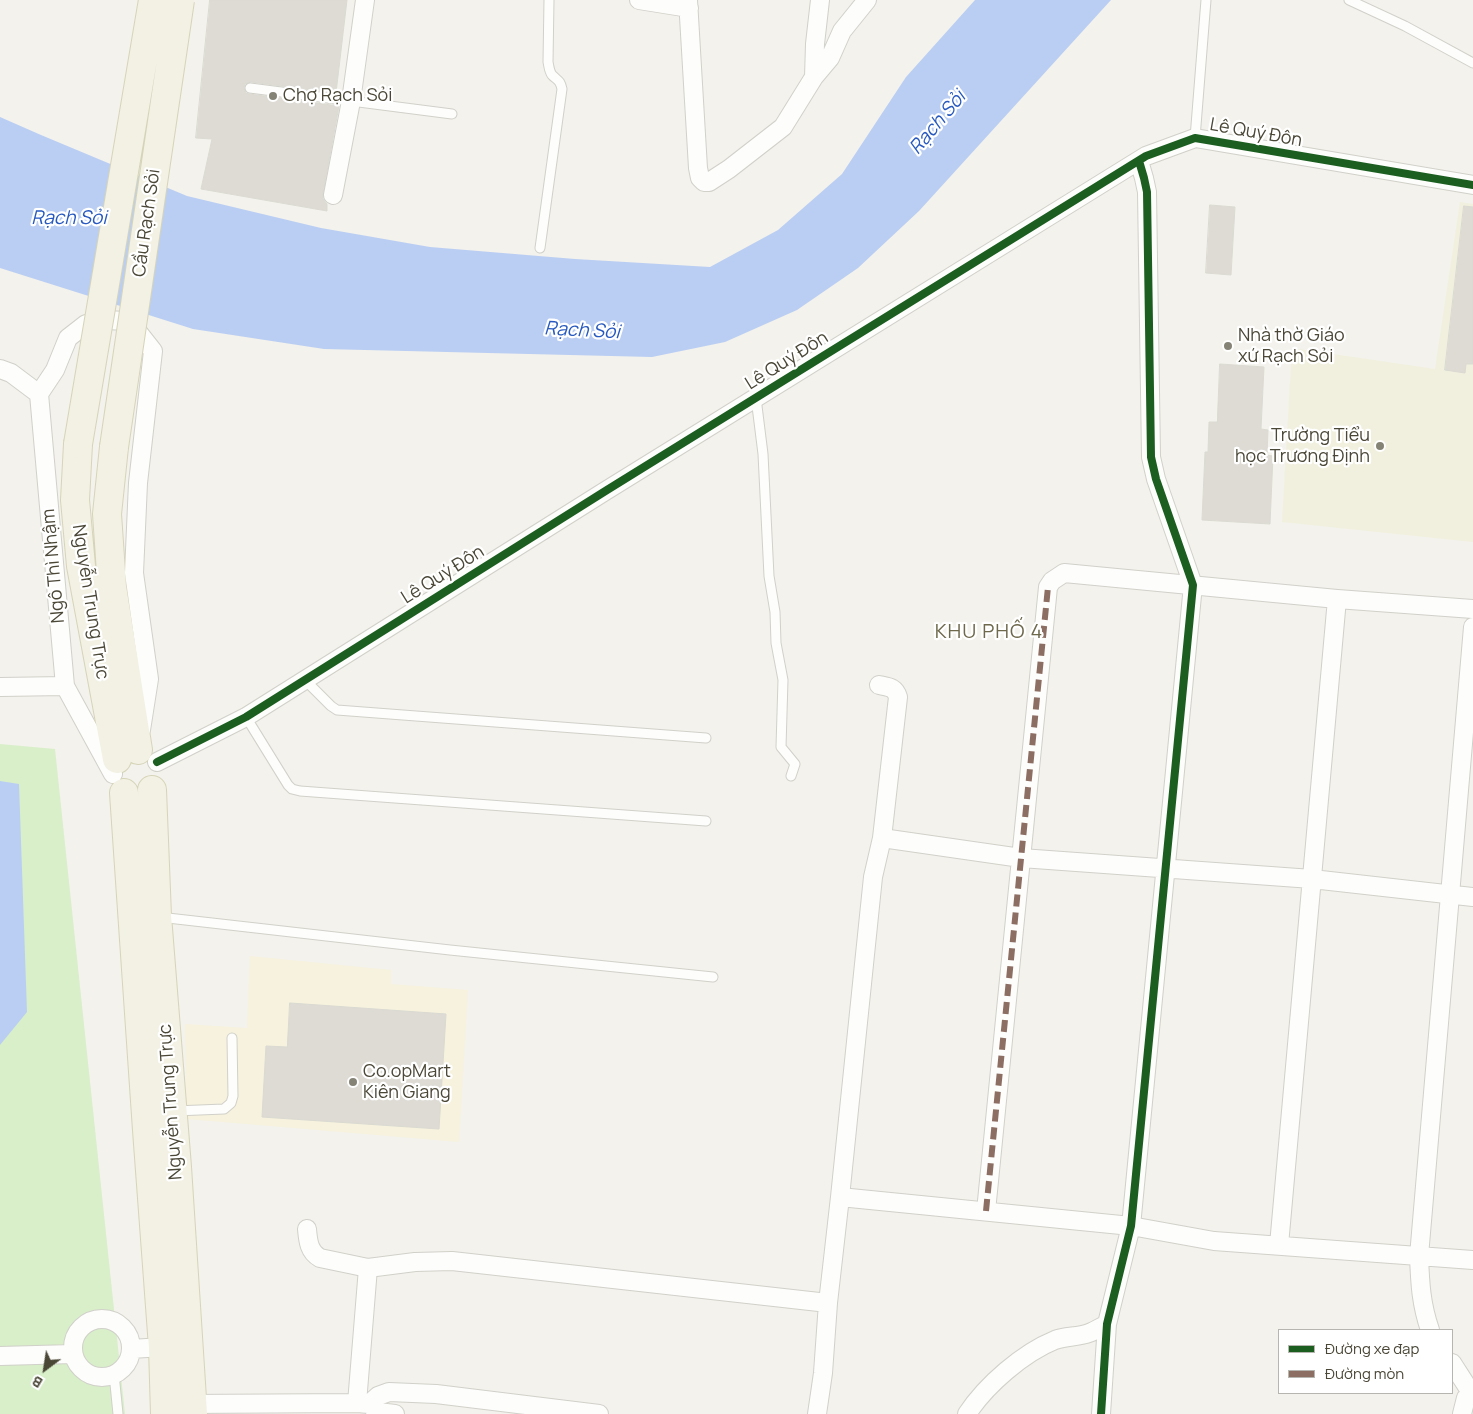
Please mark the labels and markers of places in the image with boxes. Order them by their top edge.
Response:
place label: Chợ Rạch Sỏi [283,85,392,107]
marker: Chợ Rạch Sỏi [267,90,279,102]
place label: Nhà thờ Giáo xứ Rạch Sỏi [1238,325,1345,368]
marker: Nhà thờ Giáo xứ Rạch Sỏi [1222,340,1234,352]
place label: Trường Tiểu học Trương Định [1235,425,1370,468]
marker: Trường Tiểu học Trương Định [1374,440,1386,452]
place label: Co.opMart Kiên Giang [363,1061,451,1104]
marker: Co.opMart Kiên Giang [347,1076,359,1088]

